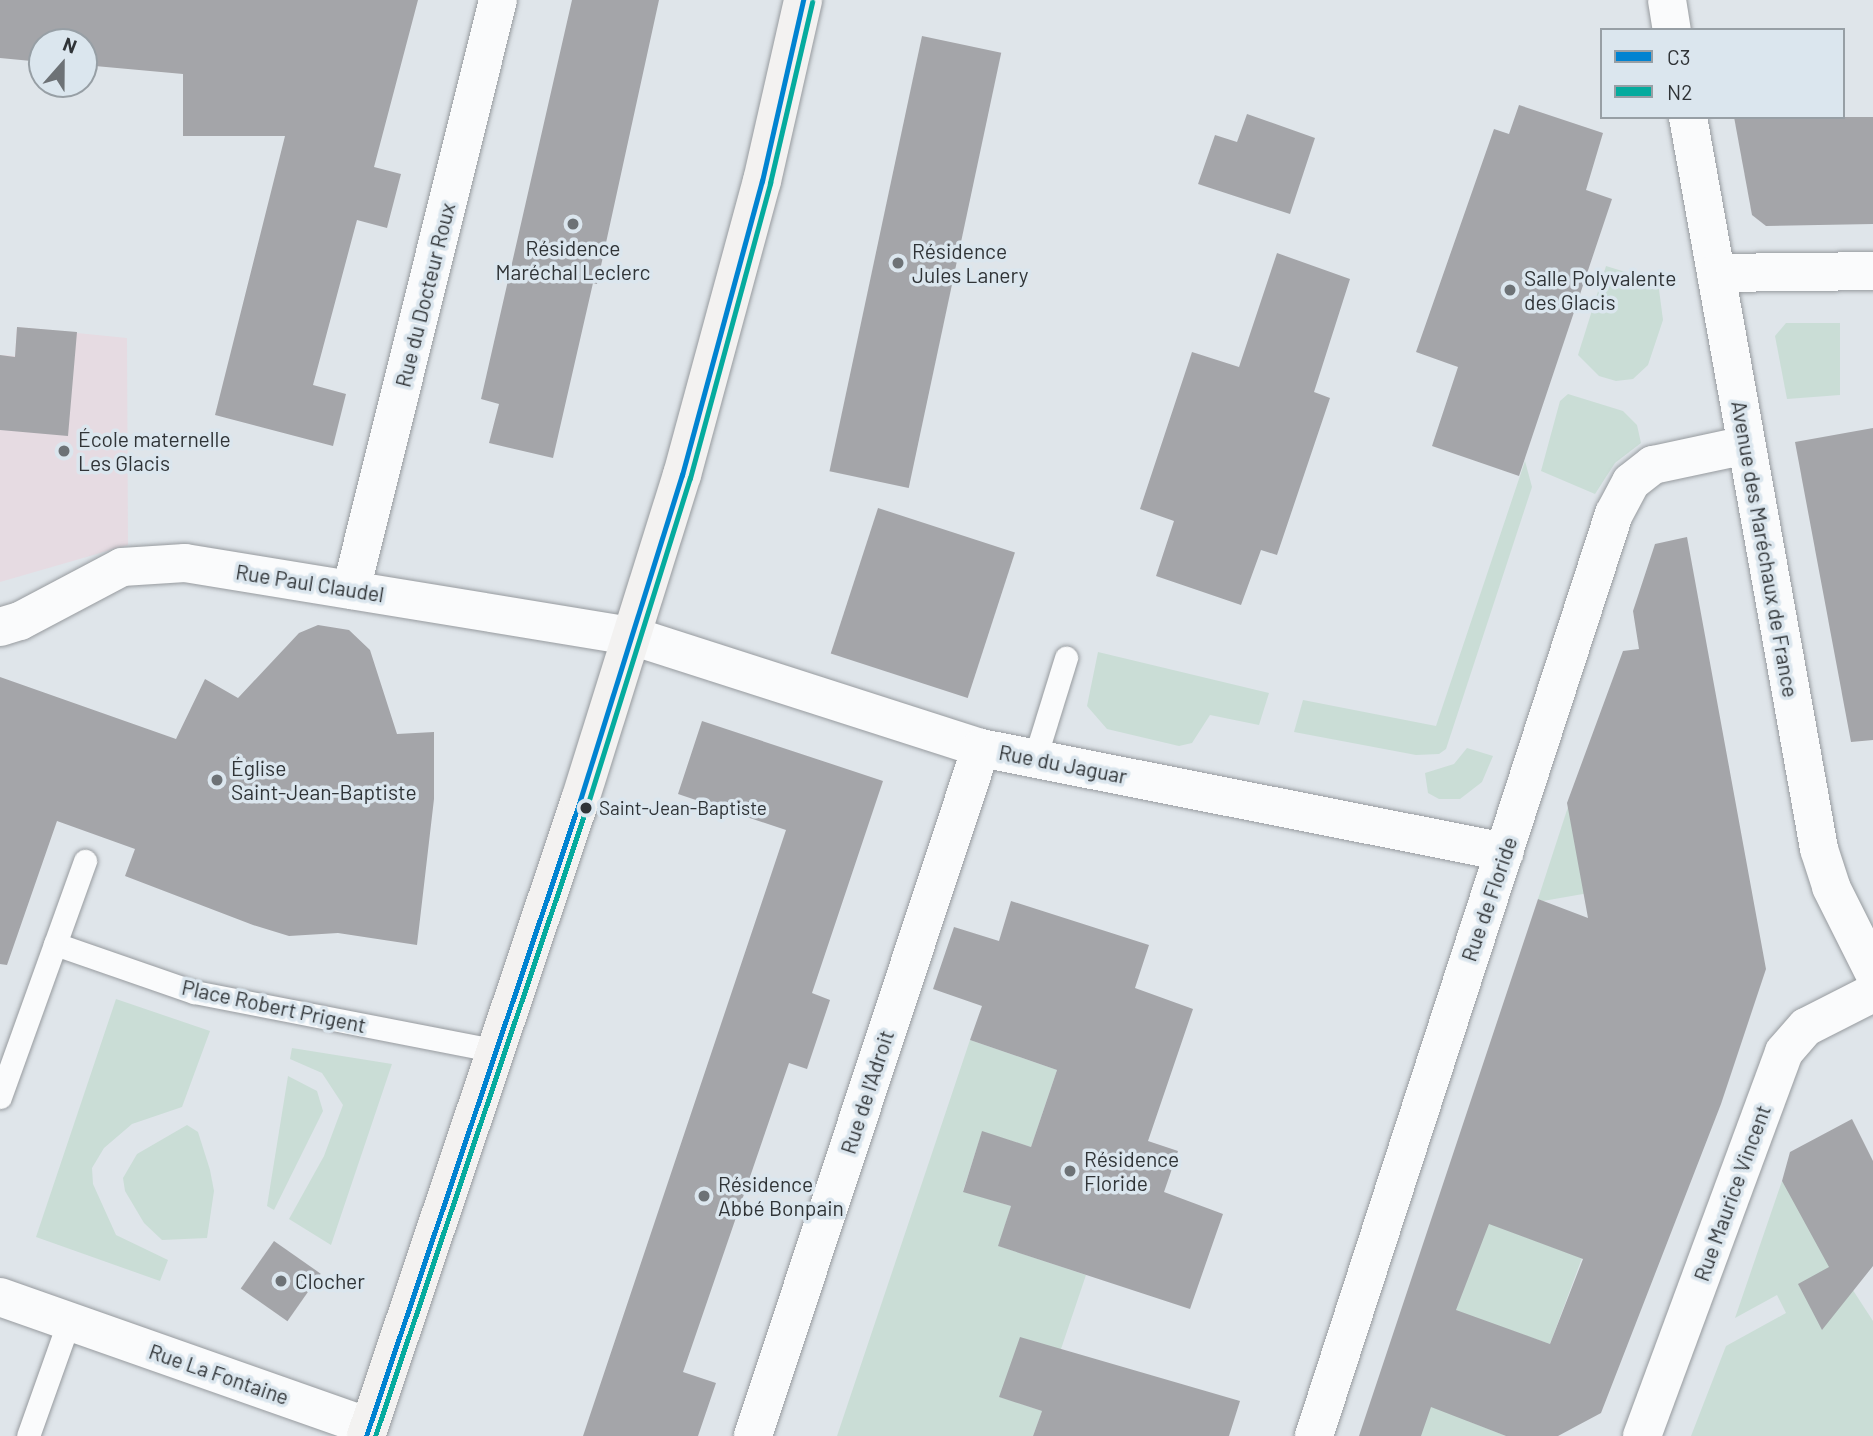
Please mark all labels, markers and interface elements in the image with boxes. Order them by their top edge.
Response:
north arrow [28,28,98,98]
legend [1600,28,1845,119]
text: N [60,32,80,58]
text: C3 [1667,44,1691,69]
text: N2 [1667,79,1692,104]
street label: Rue du Docteur Roux [390,200,460,390]
marker: Résidence Maréchal Leclerc [565,216,581,232]
place label: Résidence Maréchal Leclerc [495,235,651,285]
place label: Résidence Jules Lanery [912,238,1028,288]
marker: Résidence Jules Lanery [890,255,906,271]
place label: Salle Polyvalente des Glacis [1524,265,1676,315]
marker: Salle Polyvalente des Glacis [1502,282,1518,298]
street label: Avenue des Maréchaux de France [1726,399,1804,699]
place label: École maternelle Les Glacis [78,426,231,476]
marker: École maternelle Les Glacis [56,443,72,459]
street label: Rue Paul Claudel [234,559,386,607]
street label: Rue du Jaguar [997,739,1129,789]
place label: Église Saint-Jean-Baptiste [231,755,417,805]
marker: Église Saint-Jean-Baptiste [209,772,225,788]
place label: Saint-Jean-Baptiste [599,797,767,819]
marker: Saint-Jean-Baptiste [579,801,593,815]
street label: Rue de Floride [1456,833,1522,965]
street label: Place Robert Prigent [180,974,368,1038]
street label: Rue de l'Adroit [835,1027,899,1157]
street label: Rue Maurice Vincent [1688,1101,1776,1285]
place label: Résidence Floride [1084,1146,1179,1196]
marker: Résidence Floride [1062,1163,1078,1179]
place label: Résidence Abbé Bonpain [718,1171,844,1221]
marker: Résidence Abbé Bonpain [696,1188,712,1204]
place label: Clocher [295,1268,365,1294]
marker: Clocher [273,1273,289,1289]
street label: Rue La Fontaine [146,1338,292,1410]

